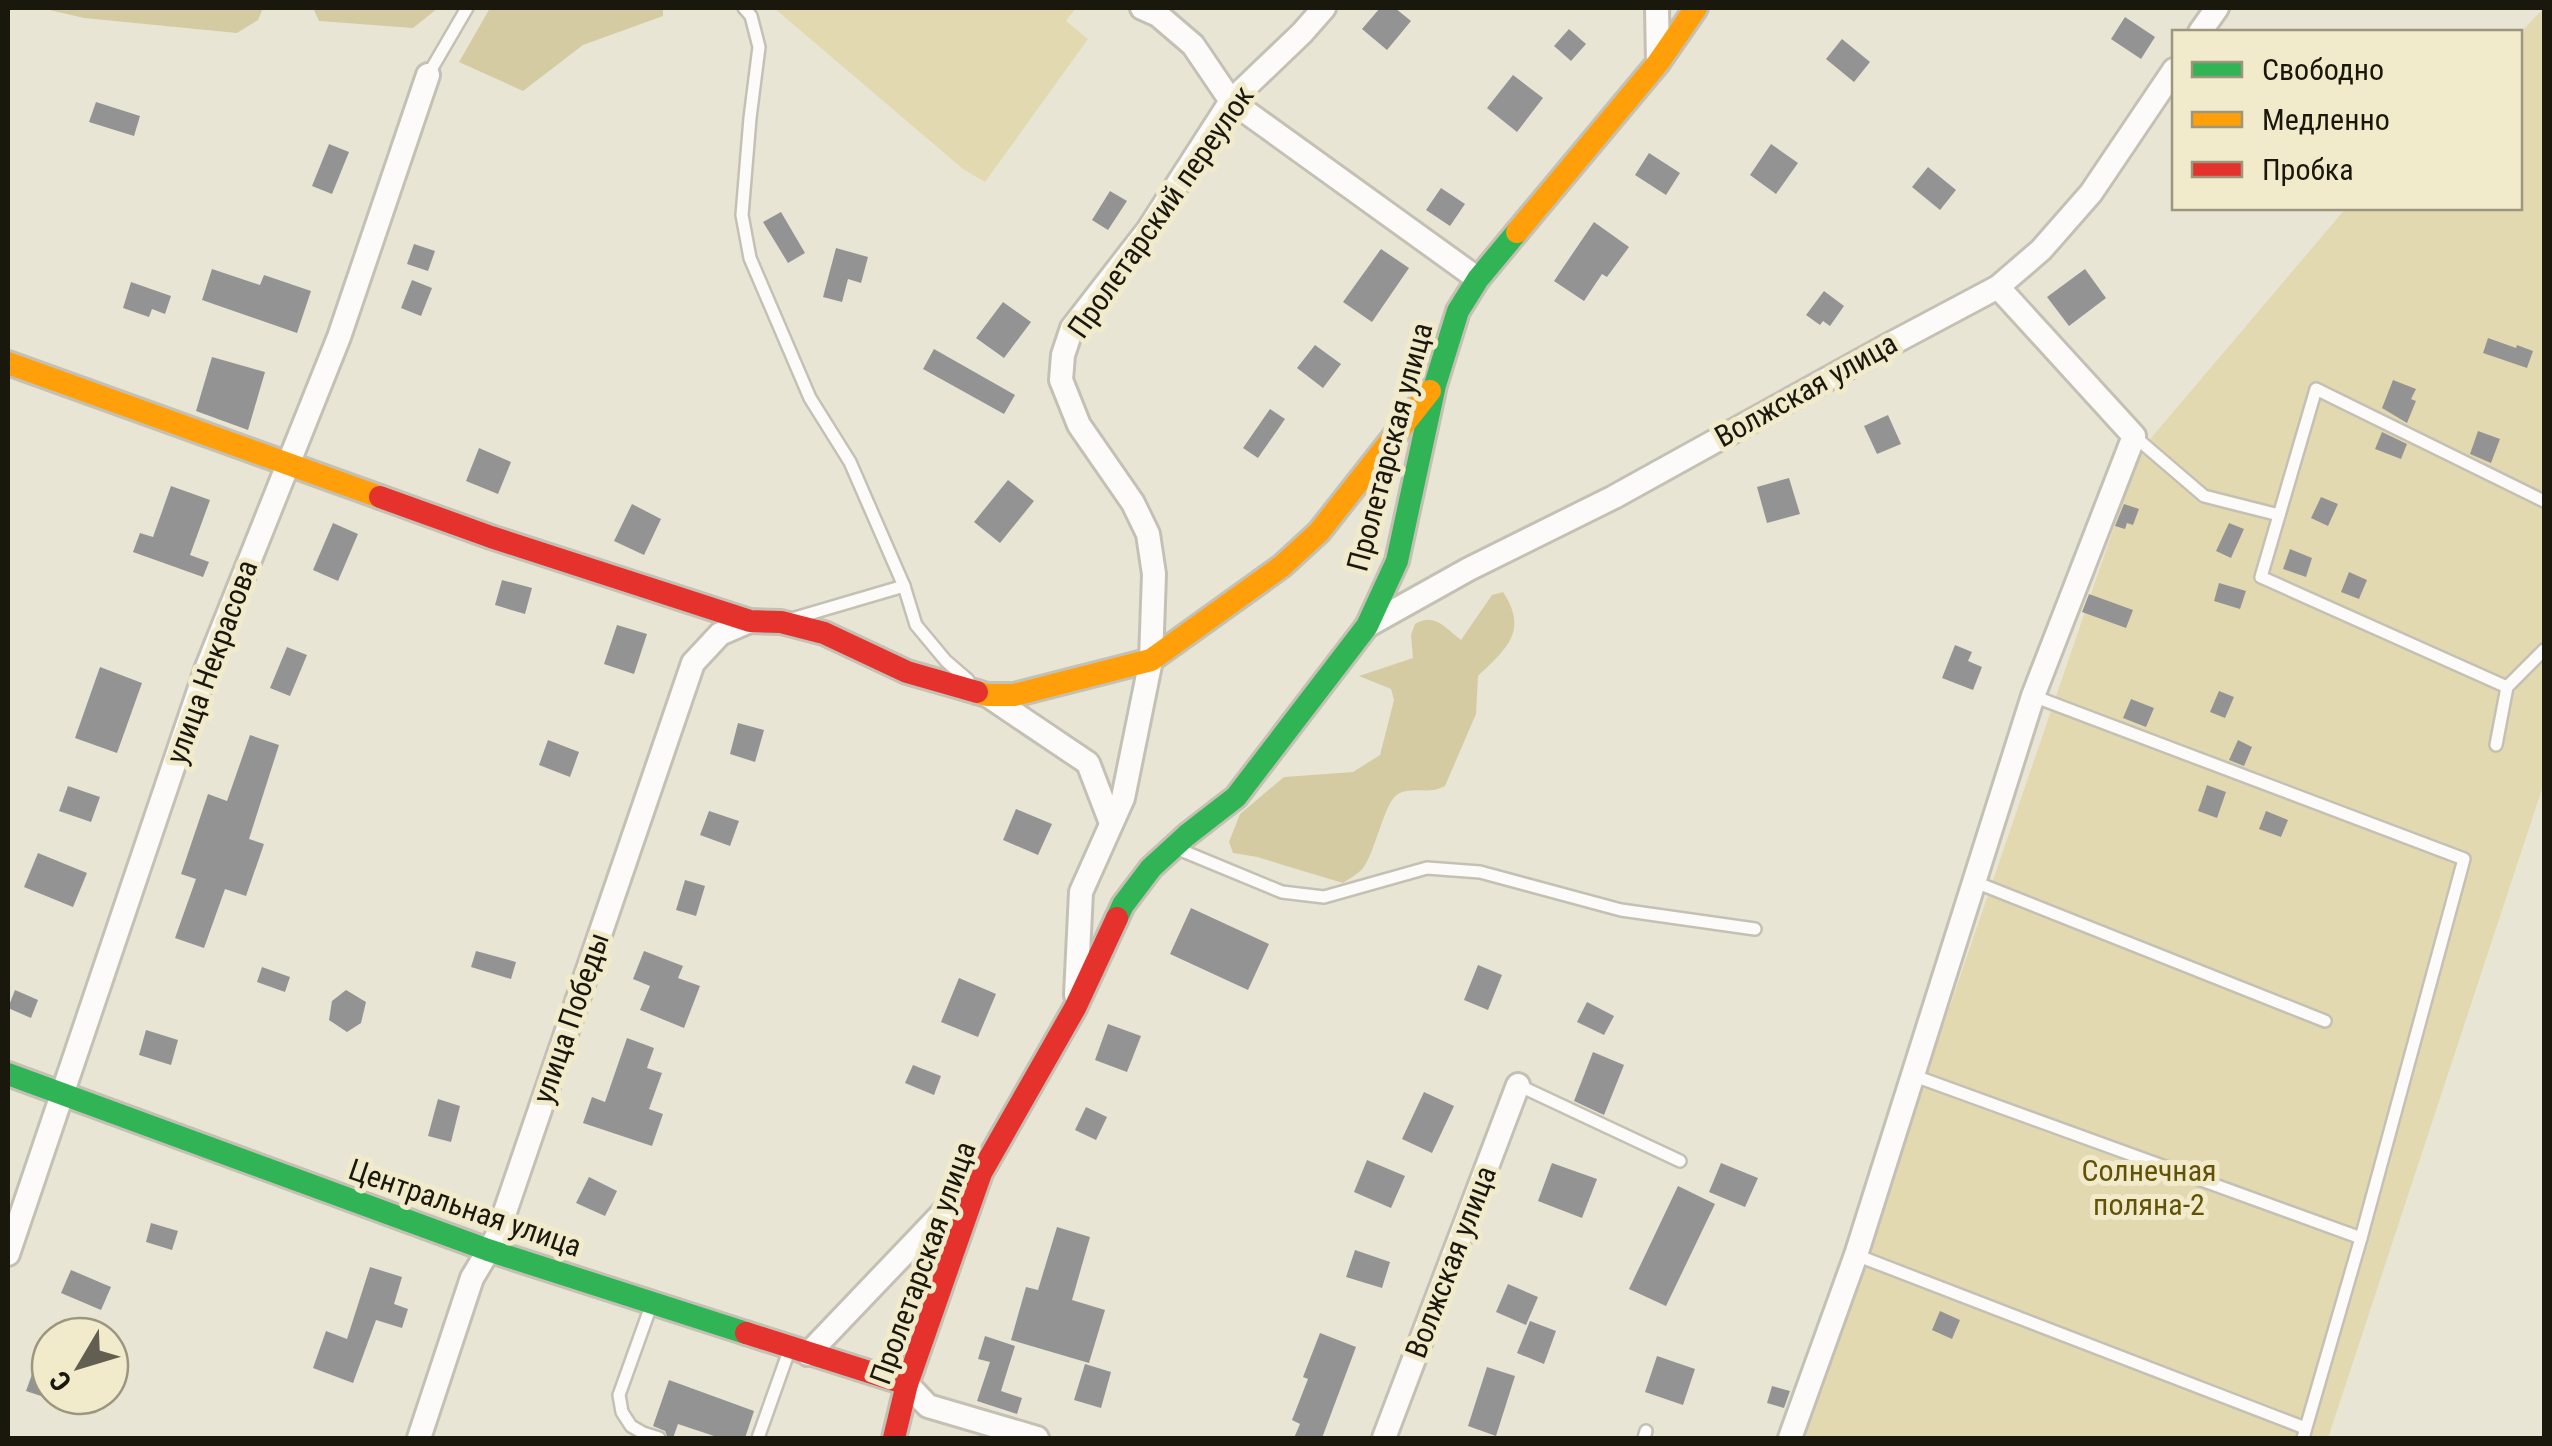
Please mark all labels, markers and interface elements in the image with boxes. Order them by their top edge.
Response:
legend [2172,30,2522,210]
text: Свободно [2262,52,2384,87]
street label: Пролетарский переулок [1060,79,1261,344]
text: Медленно [2262,102,2390,137]
text: Пробка [2262,152,2354,187]
street label: Пролетарская улица [1340,319,1440,575]
street label: Волжская улица [1709,325,1903,454]
street label: улица Некрасова [158,555,265,768]
street label: улица Победы [525,928,616,1108]
street label: Пролетарская улица [862,1137,983,1389]
street label: Центральная улица [344,1151,586,1264]
park label: Солнечная поляна-2 [2082,1153,2216,1222]
street label: Волжская улица [1398,1161,1503,1363]
north arrow [30,1316,130,1416]
text: С [43,1365,79,1398]

